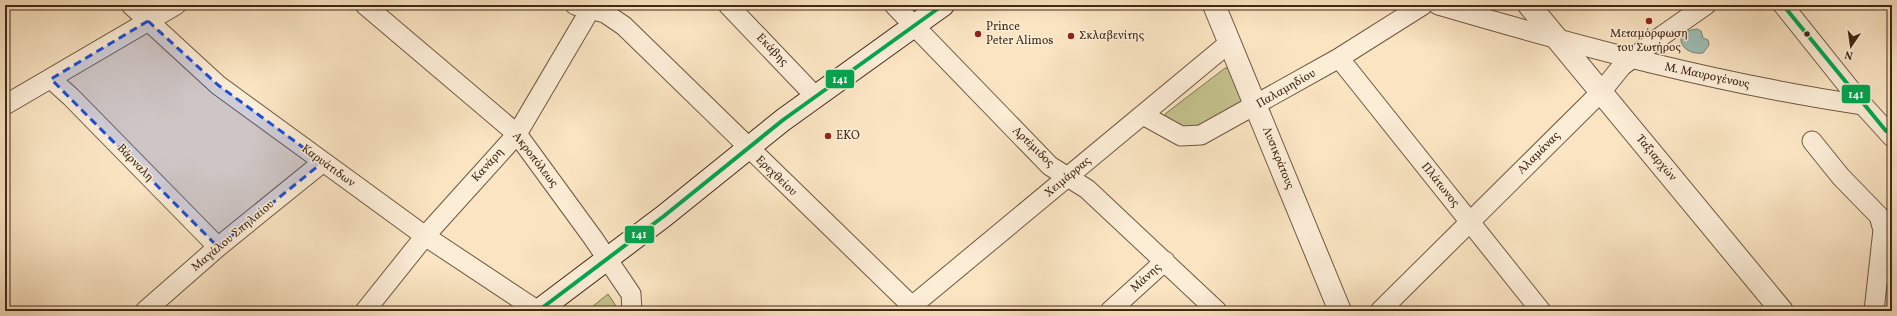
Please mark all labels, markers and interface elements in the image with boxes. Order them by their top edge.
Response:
marker: Μεταμόρφωση του Σωτήρος [1644,16,1654,26]
place label: Prince Peter Alimos [986,19,1053,49]
place label: Μεταμόρφωση του Σωτήρος [1610,26,1688,56]
north arrow [1831,26,1871,66]
place label: Σκλαβενίτης [1079,28,1144,44]
marker: Prince Peter Alimos [973,29,983,39]
unlabelled marker [1802,29,1812,39]
street label: Εκάβης [753,30,791,70]
marker: Σκλαβενίτης [1066,31,1076,41]
text: N [1844,46,1855,62]
street label: Μ. Μαυρογένους [1663,59,1751,93]
street label: Παλαμηδίου [1253,65,1319,112]
line badge: 141 [825,69,855,89]
text: 141 [832,73,848,88]
line badge: 141 [1841,84,1871,104]
text: 141 [1848,88,1864,103]
street label: Αρτέμιδος [1009,123,1057,171]
street label: Λυσικράτους [1258,124,1298,192]
place label: EKO [836,128,860,144]
street label: Αλαμάνας [1514,128,1564,178]
street label: Ακροπόλεως [508,129,562,191]
marker: EKO [823,131,833,141]
street label: Ταξιαρχών [1632,131,1680,185]
street label: Βάρναλη [113,141,157,185]
street label: Καρυάτιδων [298,141,358,191]
street label: Κανάρη [468,144,508,186]
street label: Ερεχθείου [752,152,800,200]
street label: Χειμάρρας [1042,153,1094,201]
street label: Πλάτωνος [1417,159,1463,211]
street label: Μαγάλου Σπηλαίου [188,197,278,275]
line badge: 141 [624,225,655,244]
text: 141 [631,228,647,243]
street label: Μάνης [1127,260,1165,296]

